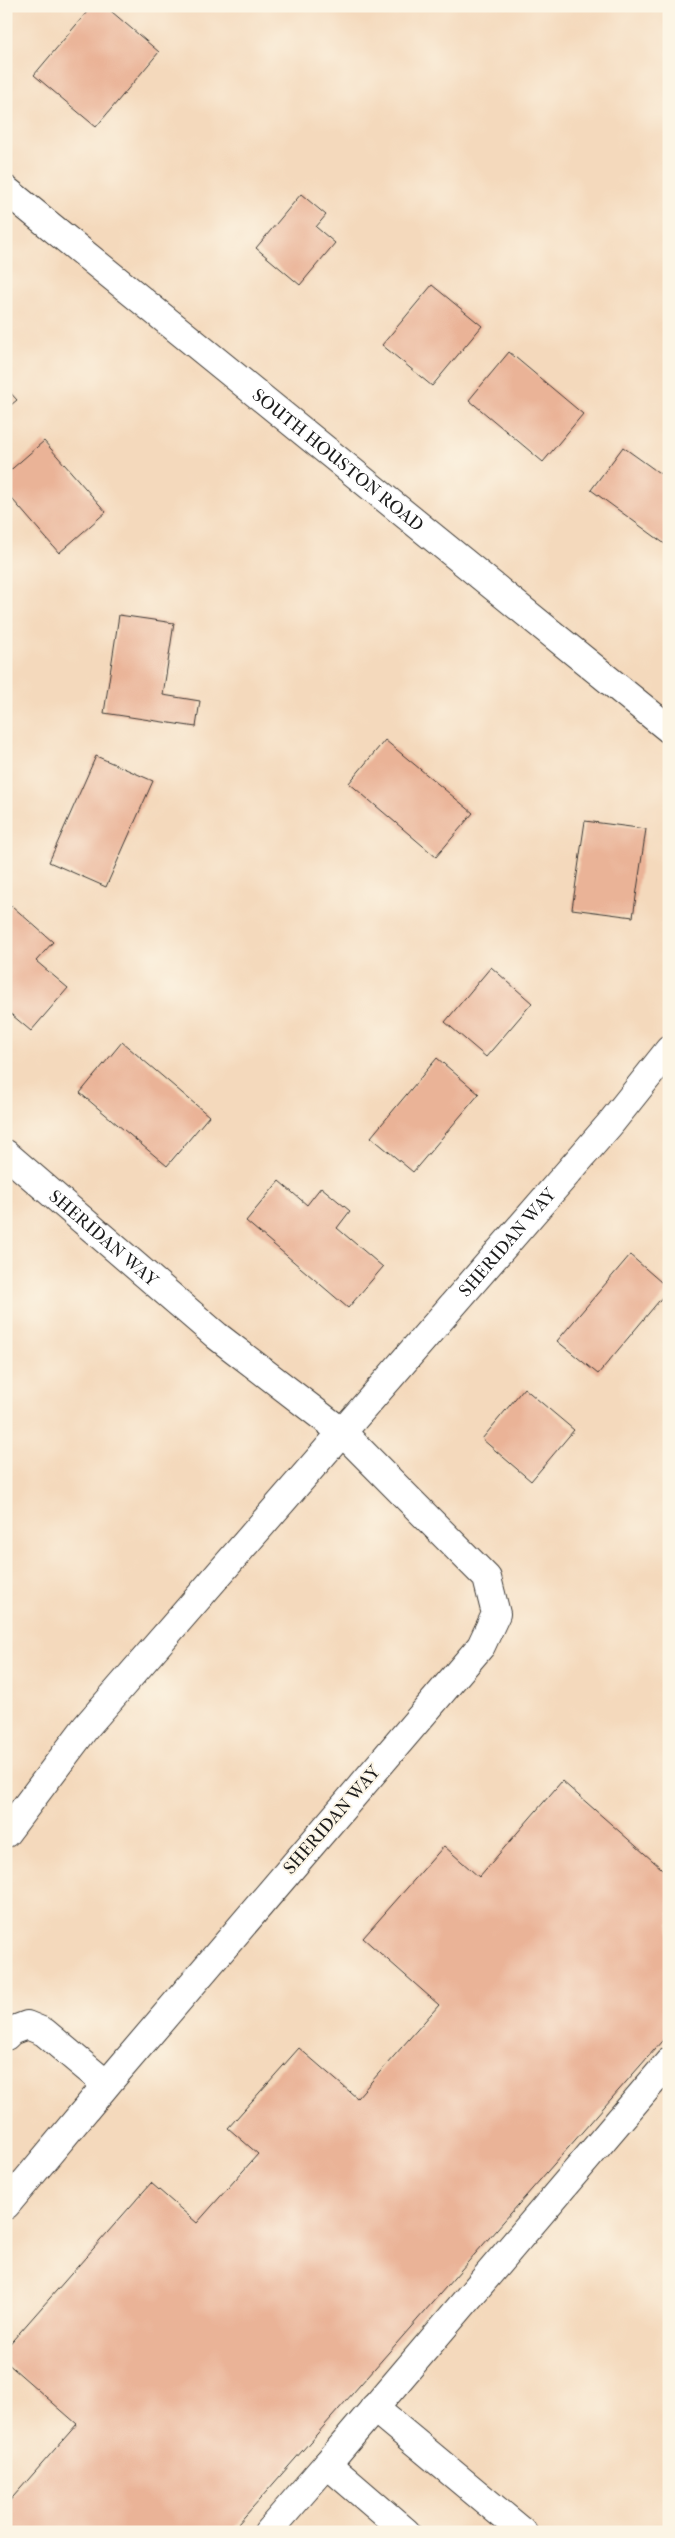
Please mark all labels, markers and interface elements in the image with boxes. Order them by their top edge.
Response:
street label: SOUTH HOUSTON ROAD [248,384,428,536]
street label: SHERIDAN WAY [454,1183,561,1301]
street label: SHERIDAN WAY [45,1186,163,1291]
street label: SHERIDAN WAY [279,1761,385,1879]

